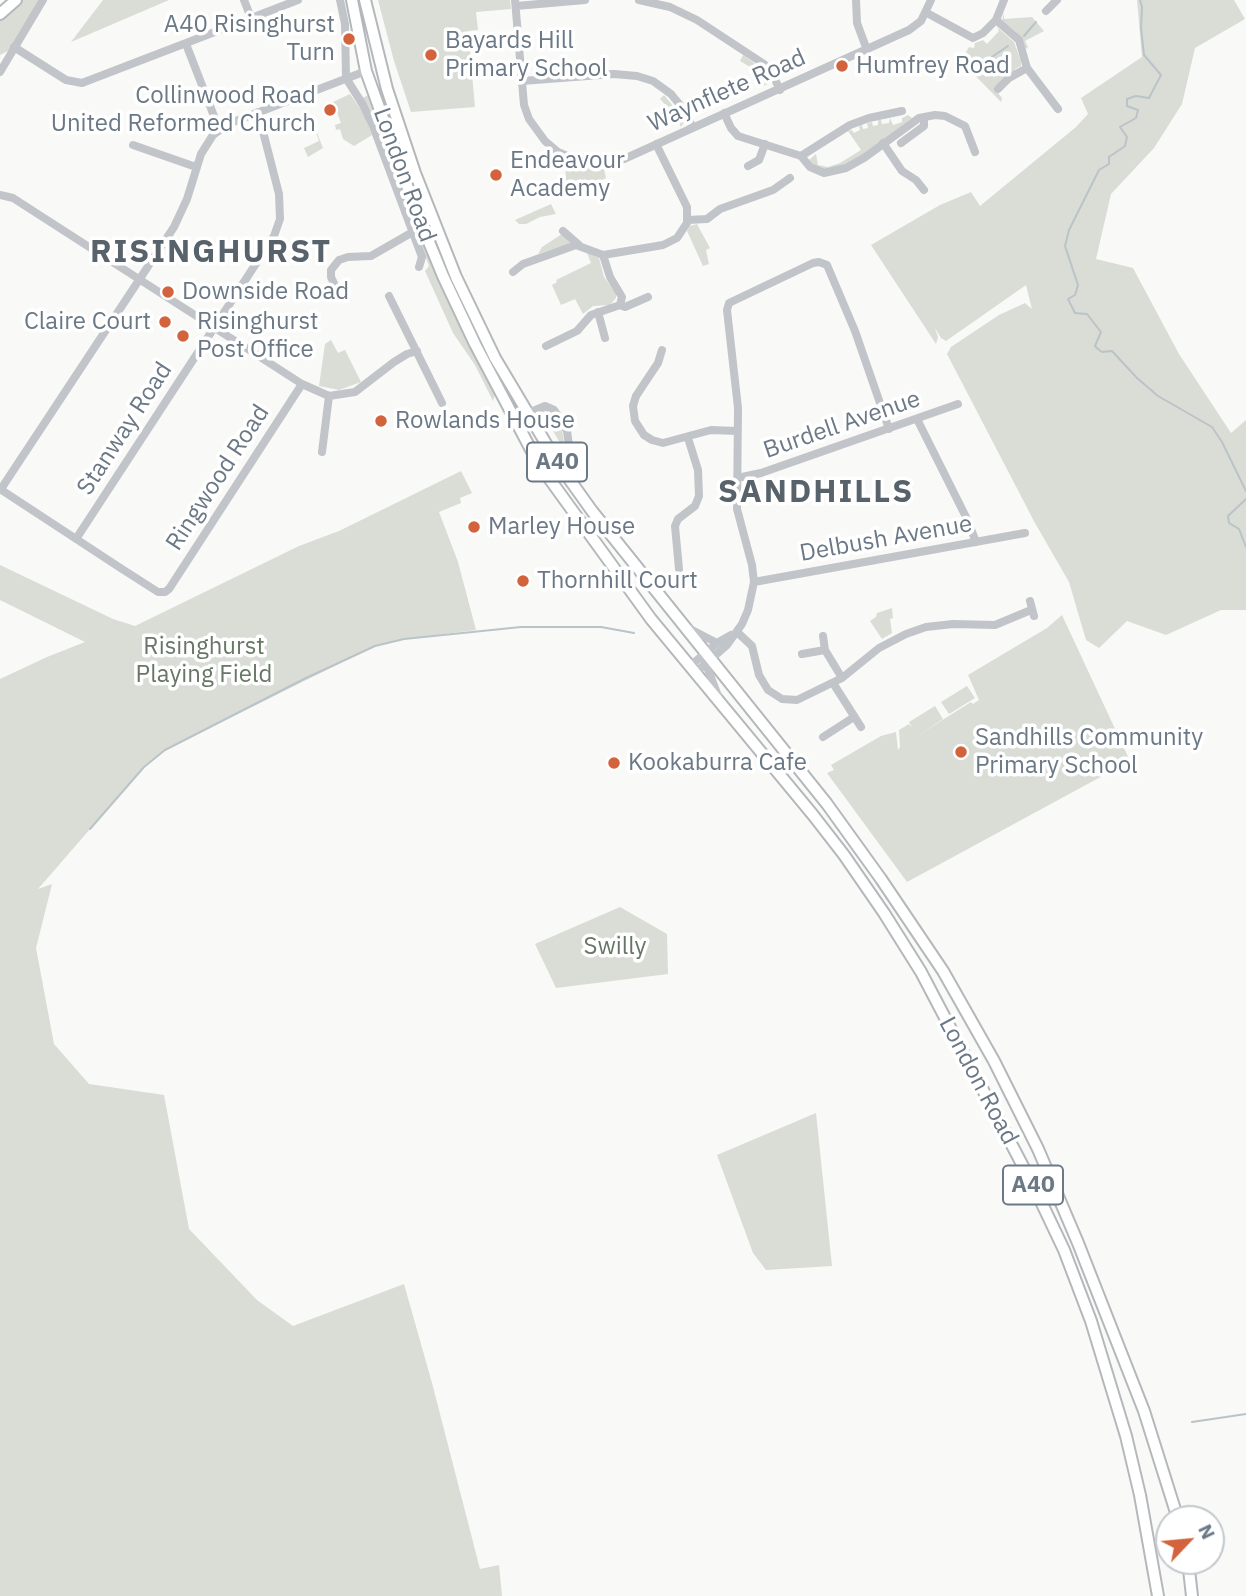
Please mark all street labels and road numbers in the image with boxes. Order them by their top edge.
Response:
street label: Waynflete Road [644,43,810,139]
street label: London Road [366,104,442,246]
street label: Stanway Road [71,357,179,501]
street label: Burdell Avenue [760,385,924,465]
street label: Ringwood Road [160,400,276,556]
road number: A40 [527,442,587,482]
street label: Delbush Avenue [798,510,974,568]
street label: London Road [932,1012,1024,1150]
road number: A40 [1003,1166,1063,1204]

